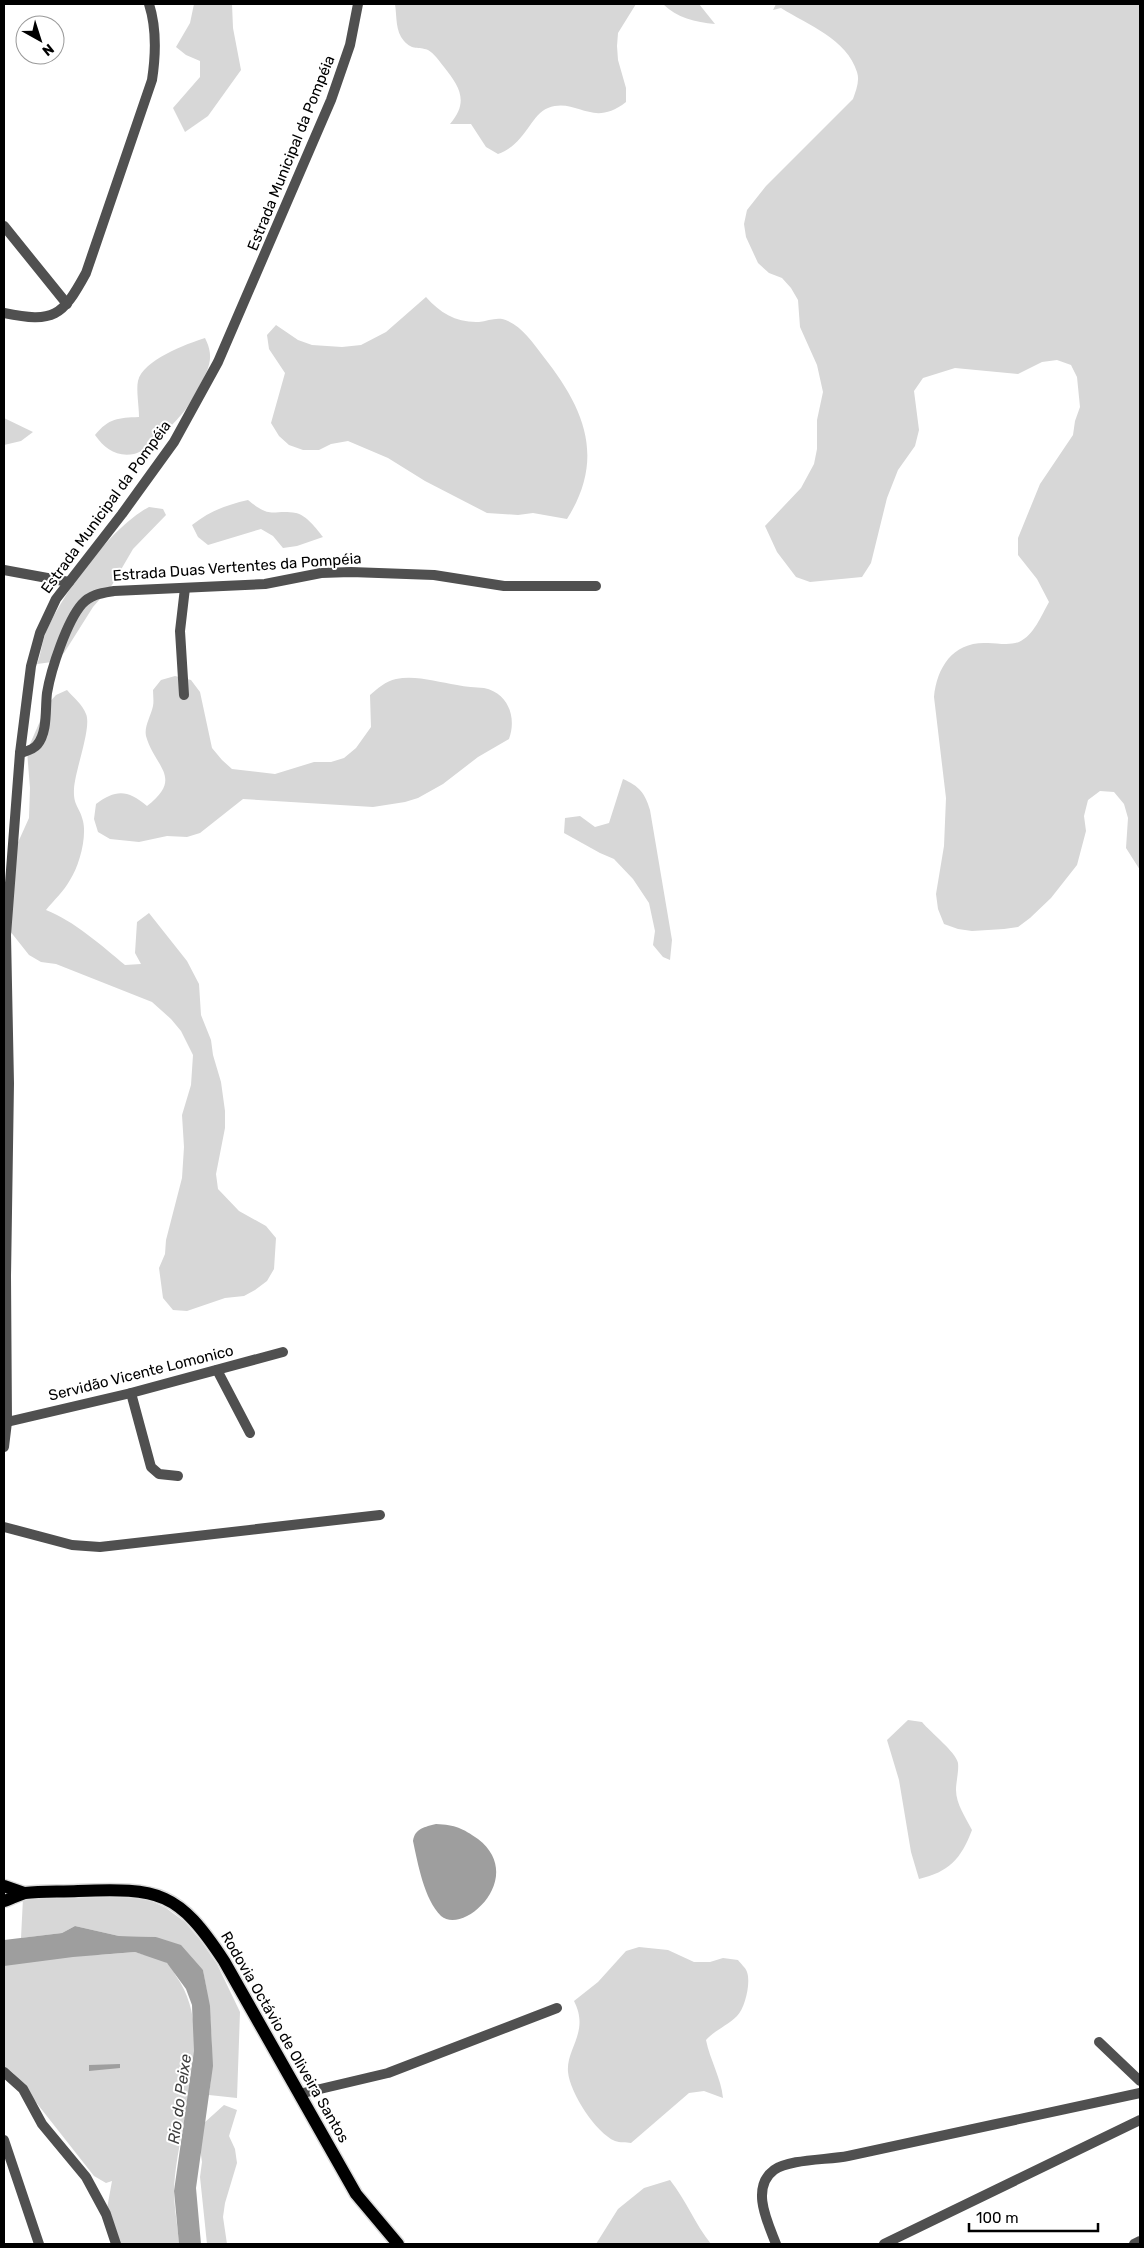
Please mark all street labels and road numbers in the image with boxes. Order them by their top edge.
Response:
street label: Estrada Municipal da Pompéia [244,53,338,253]
street label: Estrada Municipal da Pompéia [37,417,175,597]
street label: Estrada Duas Vertentes da Pompéia [112,549,362,585]
street label: Servidão Vicente Lomonico [47,1341,235,1405]
street label: Rodovia Octávio de Oliveira Santos [217,1928,353,2146]

